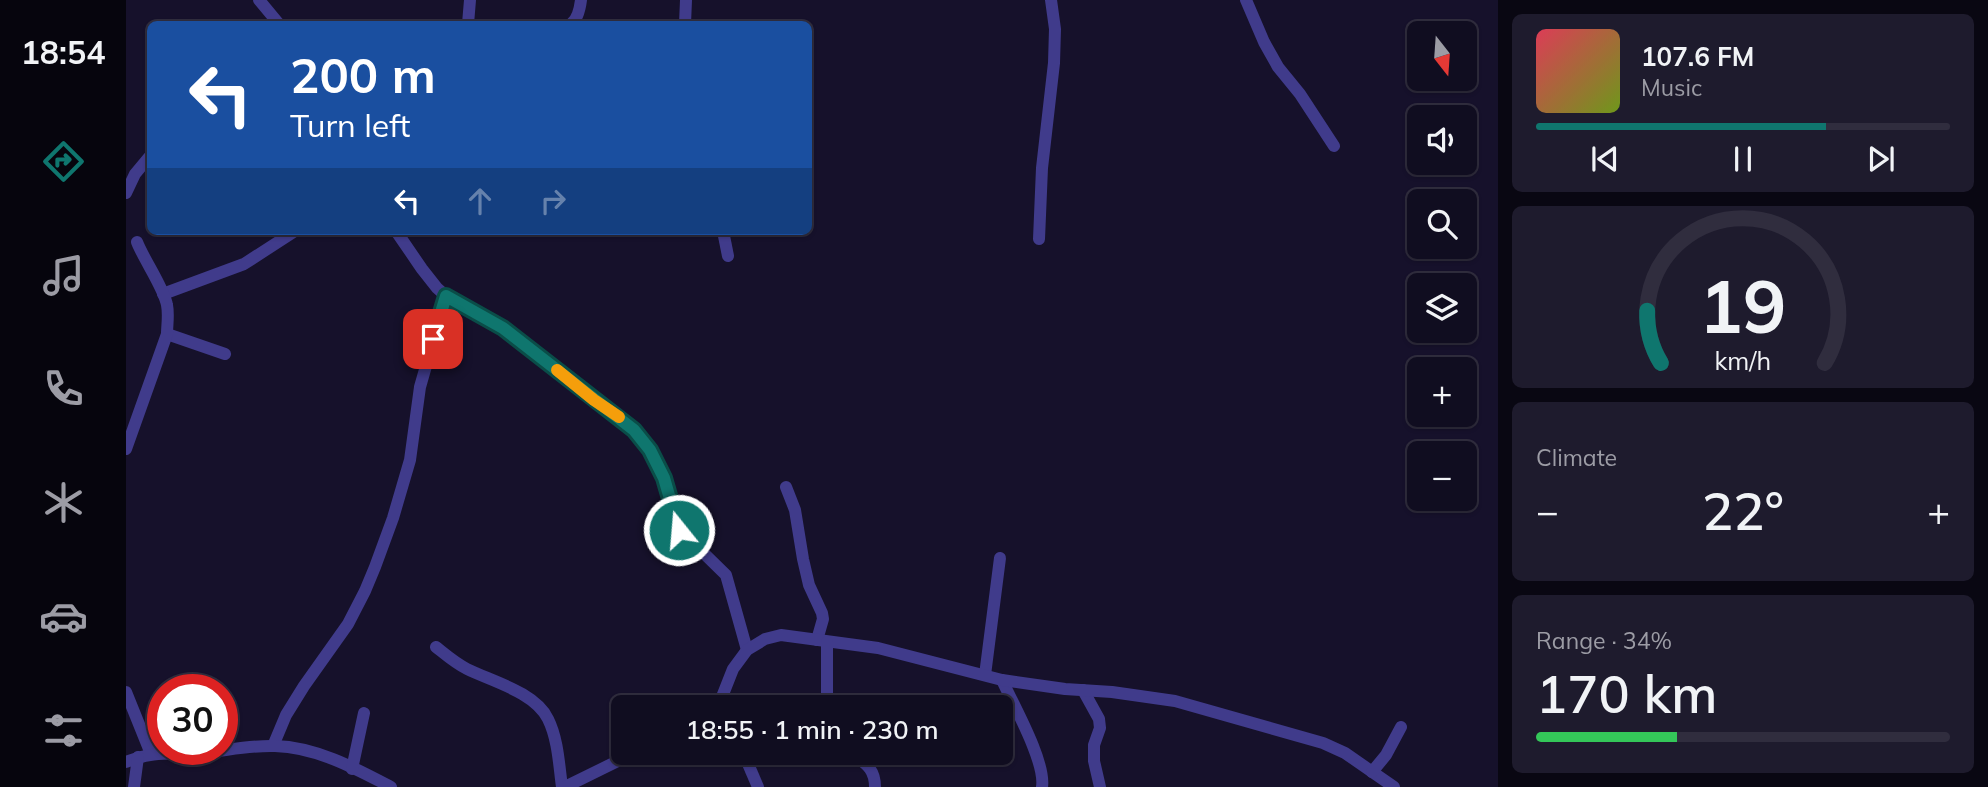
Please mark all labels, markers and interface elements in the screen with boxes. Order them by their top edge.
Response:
north arrow [1407,21,1477,91]
map controls [1407,21,1477,511]
text: 18:54 [21,32,105,72]
text: 107.6 FM [1641,40,1754,73]
text: 200 m [290,44,436,105]
icon: left [175,49,266,140]
text: Music [1641,73,1702,102]
text: Turn left [290,105,410,145]
button: sound [1407,105,1477,175]
icon: directions [39,137,88,186]
icon: previous [1586,140,1624,178]
icon: pause [1724,140,1762,178]
icon: next [1862,140,1900,178]
icon: left [388,182,426,220]
icon: ahead [461,182,499,220]
icon: right [534,182,572,220]
button: search [1407,189,1477,259]
icon: music [39,251,88,300]
text: 19 [1699,261,1787,352]
button: layers [1407,273,1477,343]
pin [403,309,463,369]
icon: arrive [414,320,452,358]
text: km/h [1715,345,1771,376]
button: + [1407,357,1477,427]
icon: phone [39,364,88,413]
button: − [1407,441,1477,511]
text: Climate [1536,443,1617,472]
icon: climate [39,478,88,527]
text: 22° [1702,478,1784,543]
text: − [1536,487,1559,535]
text: + [1927,487,1950,535]
position arrow [642,493,716,567]
icon: car [39,592,88,641]
text: Range · 34% [1536,626,1672,655]
text: 170 km [1536,661,1717,726]
speed limit sign: 30 [147,674,238,765]
icon: filters [39,706,88,755]
text: 18:55 · 1 min · 230 m [685,713,939,746]

